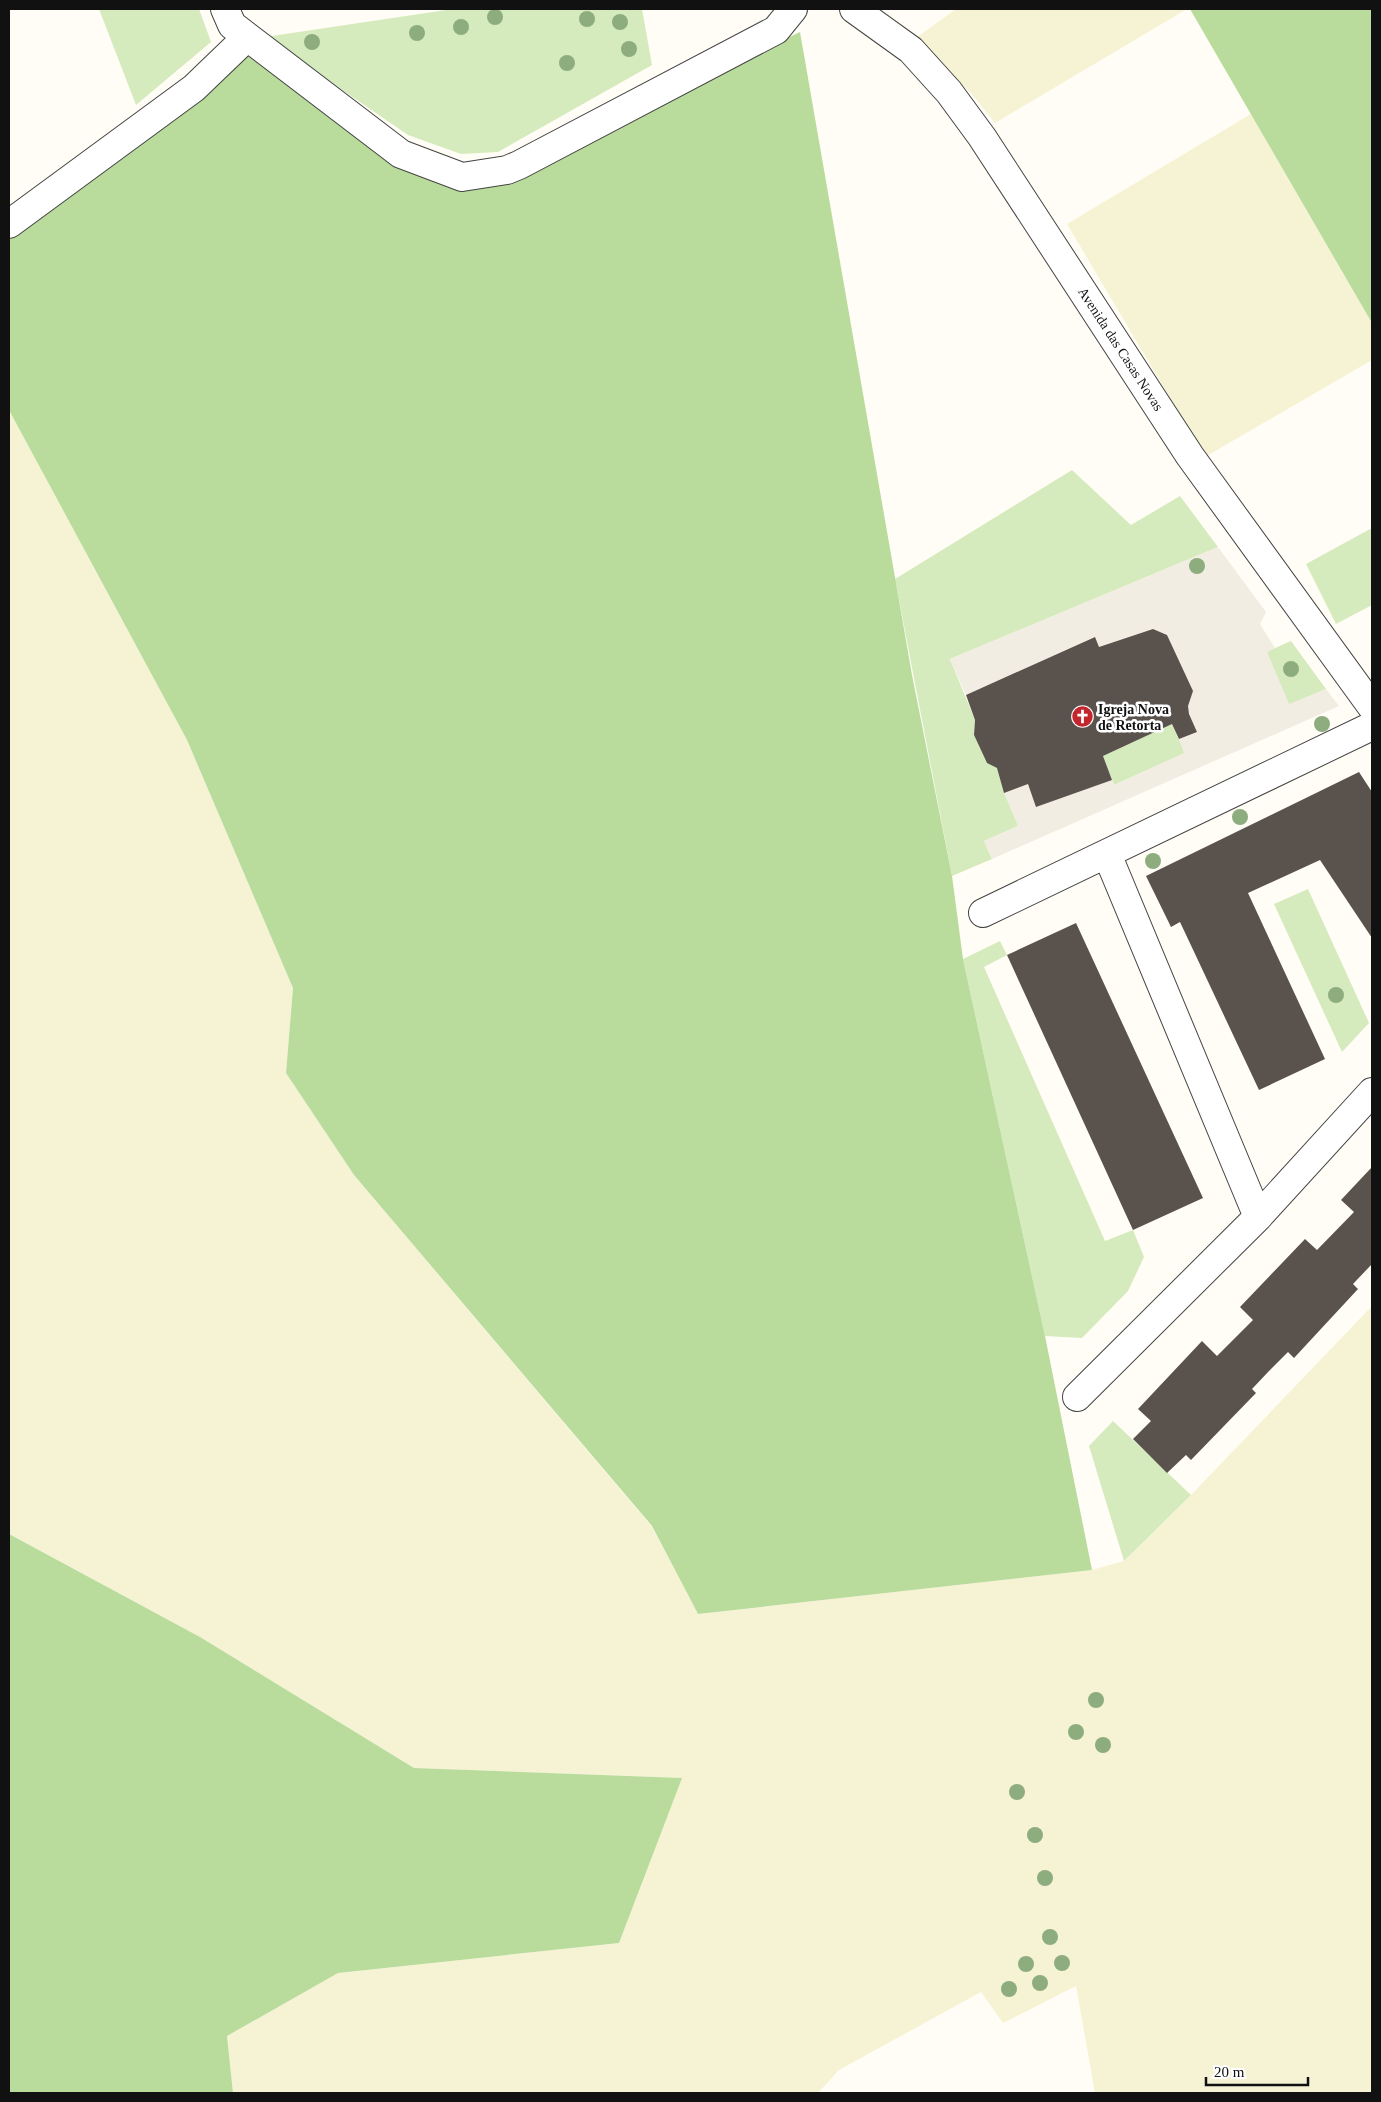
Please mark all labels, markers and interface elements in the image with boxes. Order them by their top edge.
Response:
street label: Avenida das Casas Novas [1075,285,1166,414]
place label: Igreja Nova de Retorta [1098,702,1169,733]
church icon: Igreja Nova de Retorta [1070,705,1094,729]
scale bar [1206,2054,1308,2086]
text: 20 m [1214,2064,1245,2080]

